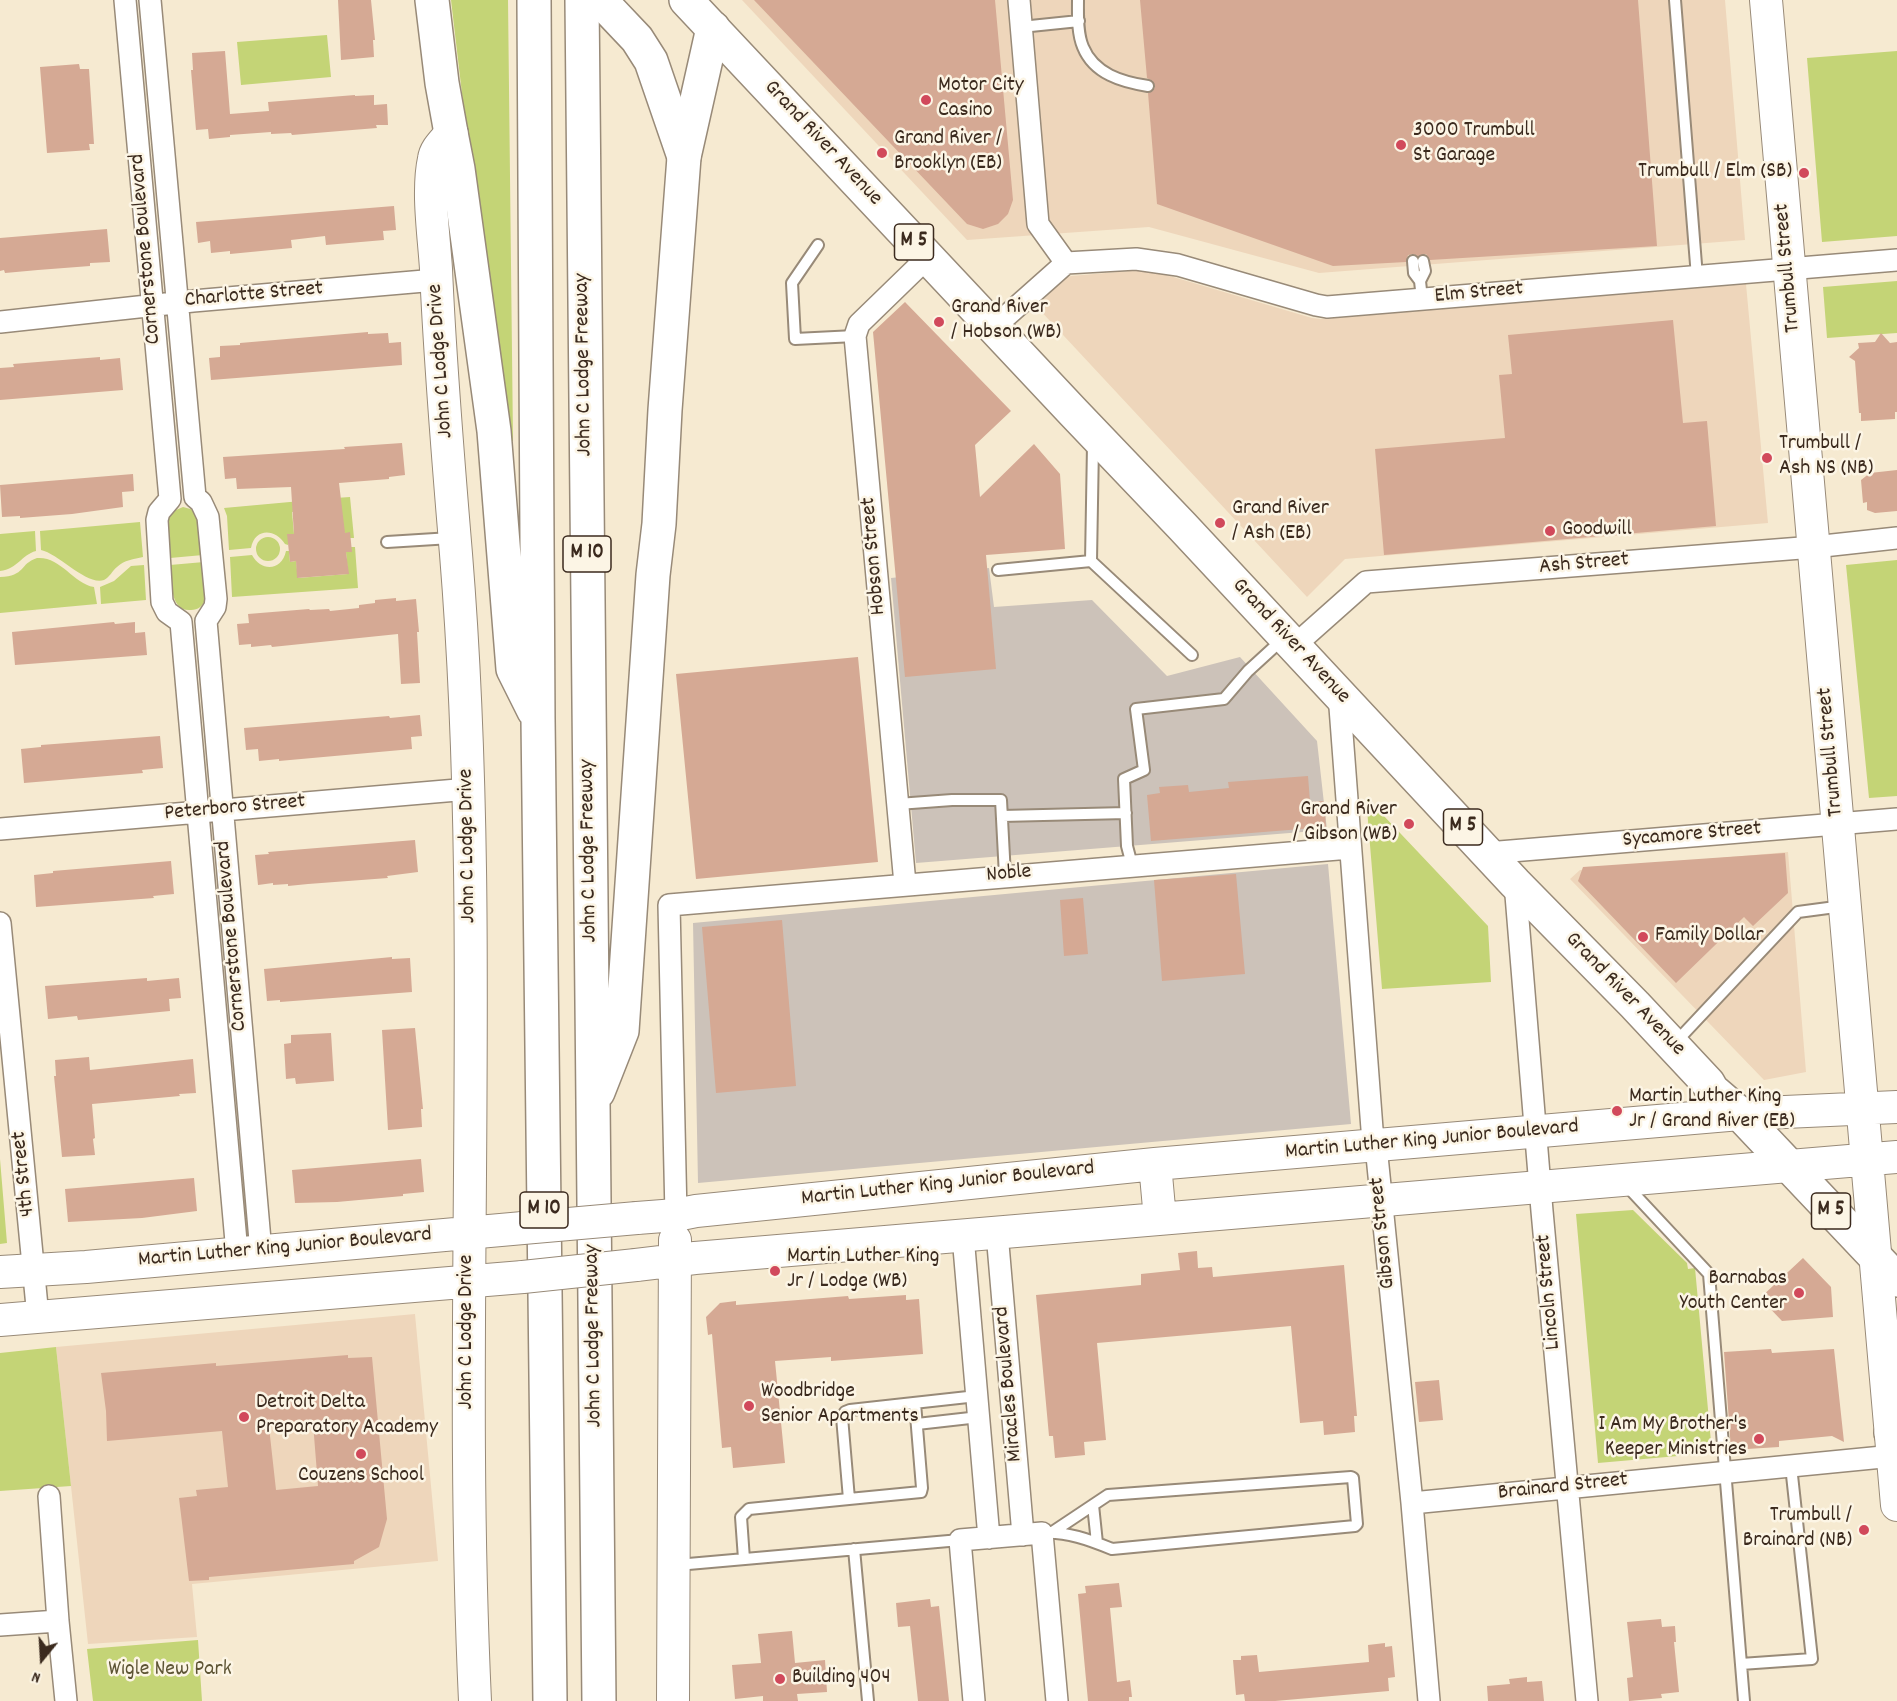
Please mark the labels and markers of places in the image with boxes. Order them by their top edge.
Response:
place label: Motor City Casino [938,74,1024,125]
marker: Motor City Casino [919,93,933,107]
place label: 3000 Trumbull St Garage [1413,119,1535,170]
place label: Grand River / Brooklyn (EB) [894,127,1002,178]
marker: 3000 Trumbull St Garage [1394,138,1408,152]
marker: Grand River / Brooklyn (EB) [875,146,889,160]
place label: Trumbull / Elm (SB) [1638,160,1792,186]
marker: Trumbull / Elm (SB) [1797,166,1811,180]
place label: Grand River / Hobson (WB) [951,296,1061,348]
marker: Grand River / Hobson (WB) [932,315,946,329]
place label: Trumbull / Ash NS (NB) [1779,432,1873,484]
marker: Trumbull / Ash NS (NB) [1760,451,1774,465]
place label: Grand River / Ash (EB) [1232,497,1329,548]
marker: Grand River / Ash (EB) [1213,516,1227,530]
place label: Goodwill [1562,518,1632,544]
marker: Goodwill [1543,524,1557,538]
place label: Grand River / Gibson (WB) [1293,798,1397,849]
marker: Grand River / Gibson (WB) [1402,817,1416,831]
place label: Family Dollar [1655,924,1764,950]
marker: Family Dollar [1636,930,1650,944]
place label: Martin Luther King Jr / Grand River (EB) [1629,1085,1795,1136]
marker: Martin Luther King Jr / Grand River (EB) [1610,1104,1624,1118]
place label: Martin Luther King Jr / Lodge (WB) [787,1245,939,1296]
marker: Martin Luther King Jr / Lodge (WB) [768,1264,782,1278]
place label: Barnabas Youth Center [1680,1267,1787,1318]
marker: Barnabas Youth Center [1792,1286,1806,1300]
place label: Woodbridge Senior Apartments [761,1380,919,1432]
place label: Detroit Delta Preparatory Academy [256,1391,438,1442]
marker: Woodbridge Senior Apartments [742,1399,756,1413]
marker: Detroit Delta Preparatory Academy [237,1410,251,1424]
place label: I Am My Brother's Keeper Ministries [1598,1413,1747,1464]
marker: I Am My Brother's Keeper Ministries [1752,1432,1766,1446]
marker: Couzens School [354,1447,368,1461]
place label: Couzens School [298,1464,424,1490]
place label: Trumbull / Brainard (NB) [1743,1504,1852,1556]
marker: Trumbull / Brainard (NB) [1857,1523,1871,1537]
place label: Building 404 [792,1666,891,1692]
marker: Building 404 [773,1672,787,1686]

